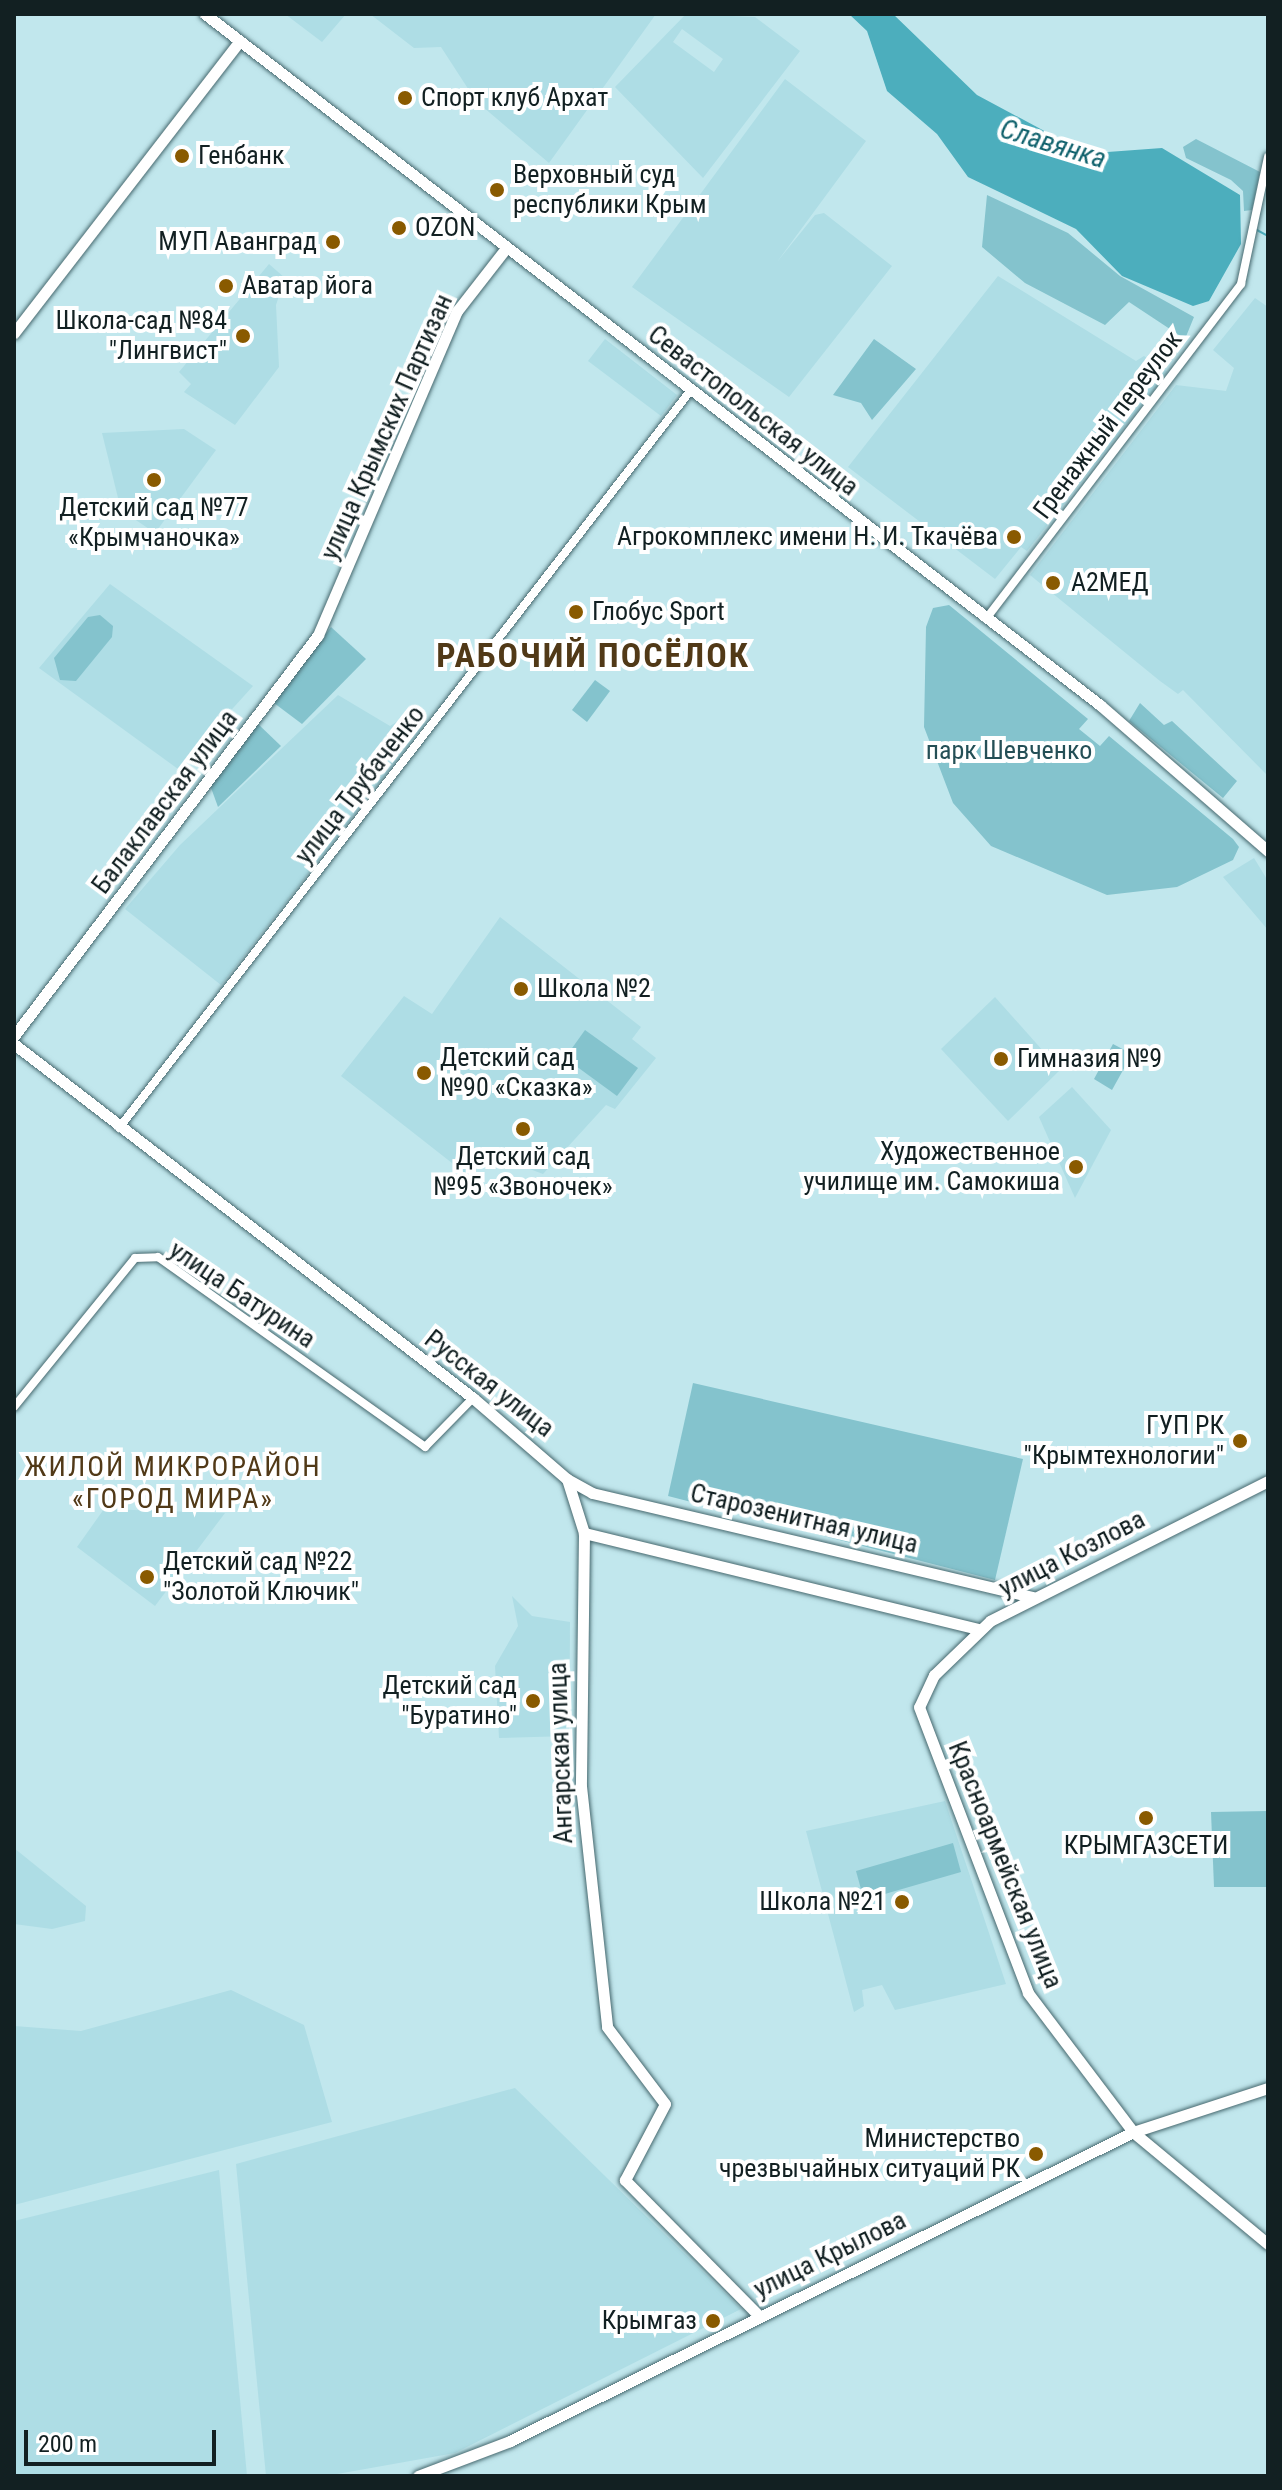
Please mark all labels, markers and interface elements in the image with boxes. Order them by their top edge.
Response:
place label: Спорт клуб Архат [421,82,608,114]
marker: Спорт клуб Архат [396,89,414,107]
water label: Славянка [996,112,1110,176]
place label: Генбанк [198,140,285,172]
marker: Генбанк [173,147,191,165]
place label: Верховный суд республики Крым [513,159,706,220]
marker: Верховный суд республики Крым [488,181,506,199]
place label: OZON [415,212,475,244]
marker: OZON [390,219,408,237]
place label: МУП Аванград [158,226,317,258]
marker: МУП Аванград [324,233,342,251]
place label: Аватар йога [242,270,373,302]
marker: Аватар йога [217,277,235,295]
street label: улица Крымских Партизан [314,289,460,565]
place label: Школа-сад №84 "Лингвист" [55,305,227,366]
street label: Севастопольская улица [642,319,864,503]
street label: Гренажный переулок [1027,325,1189,525]
marker: Школа-сад №84 "Лингвист" [234,327,252,345]
marker: Детский сад №77 «Крымчаночка» [145,471,163,489]
place label: Детский сад №77 «Крымчаночка» [59,492,249,554]
place label: Агрокомплекс имени Н. И. Ткачёва [617,521,998,553]
marker: Агрокомплекс имени Н. И. Ткачёва [1005,528,1023,546]
place label: А2МЕД [1071,567,1149,599]
marker: А2МЕД [1042,572,1064,594]
place label: Глобус Sport [592,596,725,628]
marker: Глобус Sport [567,603,585,621]
district label: РАБОЧИЙ ПОСЁЛОК [436,636,750,676]
street label: улица Трубаченко [288,699,432,871]
street label: Балаклавская улица [86,704,244,900]
park label: парк Шевченко [926,735,1092,767]
place label: Школа №2 [537,973,651,1005]
marker: Школа №2 [512,980,530,998]
place label: Детский сад №90 «Сказка» [440,1042,593,1104]
place label: Гимназия №9 [1017,1043,1162,1075]
marker: Гимназия №9 [992,1050,1010,1068]
marker: Детский сад №90 «Сказка» [415,1064,433,1082]
marker: Детский сад №95 «Звоночек» [514,1120,532,1138]
place label: Художественное училище им. Самокиша [803,1136,1060,1198]
place label: Детский сад №95 «Звоночек» [433,1141,613,1202]
marker: Художественное училище им. Самокиша [1067,1158,1085,1176]
street label: улица Батурина [163,1235,321,1355]
street label: Русская улица [418,1324,560,1444]
place label: ГУП РК "Крымтехнологии" [1024,1410,1224,1472]
marker: ГУП РК "Крымтехнологии" [1231,1432,1249,1450]
district label: ЖИЛОЙ МИКРОРАЙОН «ГОРОД МИРА» [24,1450,322,1516]
street label: Старозенитная улица [687,1478,921,1560]
street label: улица Козлова [994,1504,1150,1604]
place label: Детский сад №22 "Золотой Ключик" [163,1546,359,1608]
marker: Детский сад №22 "Золотой Ключик" [138,1568,156,1586]
street label: Ангарская улица [542,1662,580,1844]
place label: Детский сад "Буратино" [382,1670,517,1732]
marker: Детский сад "Буратино" [524,1692,542,1710]
street label: Красноармейская улица [941,1737,1069,1993]
marker: КРЫМГАЗСЕТИ [1137,1809,1155,1827]
place label: КРЫМГАЗСЕТИ [1064,1830,1228,1862]
place label: Школа №21 [759,1886,886,1918]
marker: Школа №21 [893,1893,911,1911]
place label: Министерство чрезвычайных ситуаций РК [719,2123,1020,2184]
marker: Министерство чрезвычайных ситуаций РК [1027,2145,1045,2163]
street label: улица Крылова [749,2205,911,2305]
place label: Крымгаз [602,2305,697,2337]
marker: Крымгаз [704,2312,722,2330]
scale bar [28,2414,220,2464]
text: 200 m [38,2430,97,2458]

